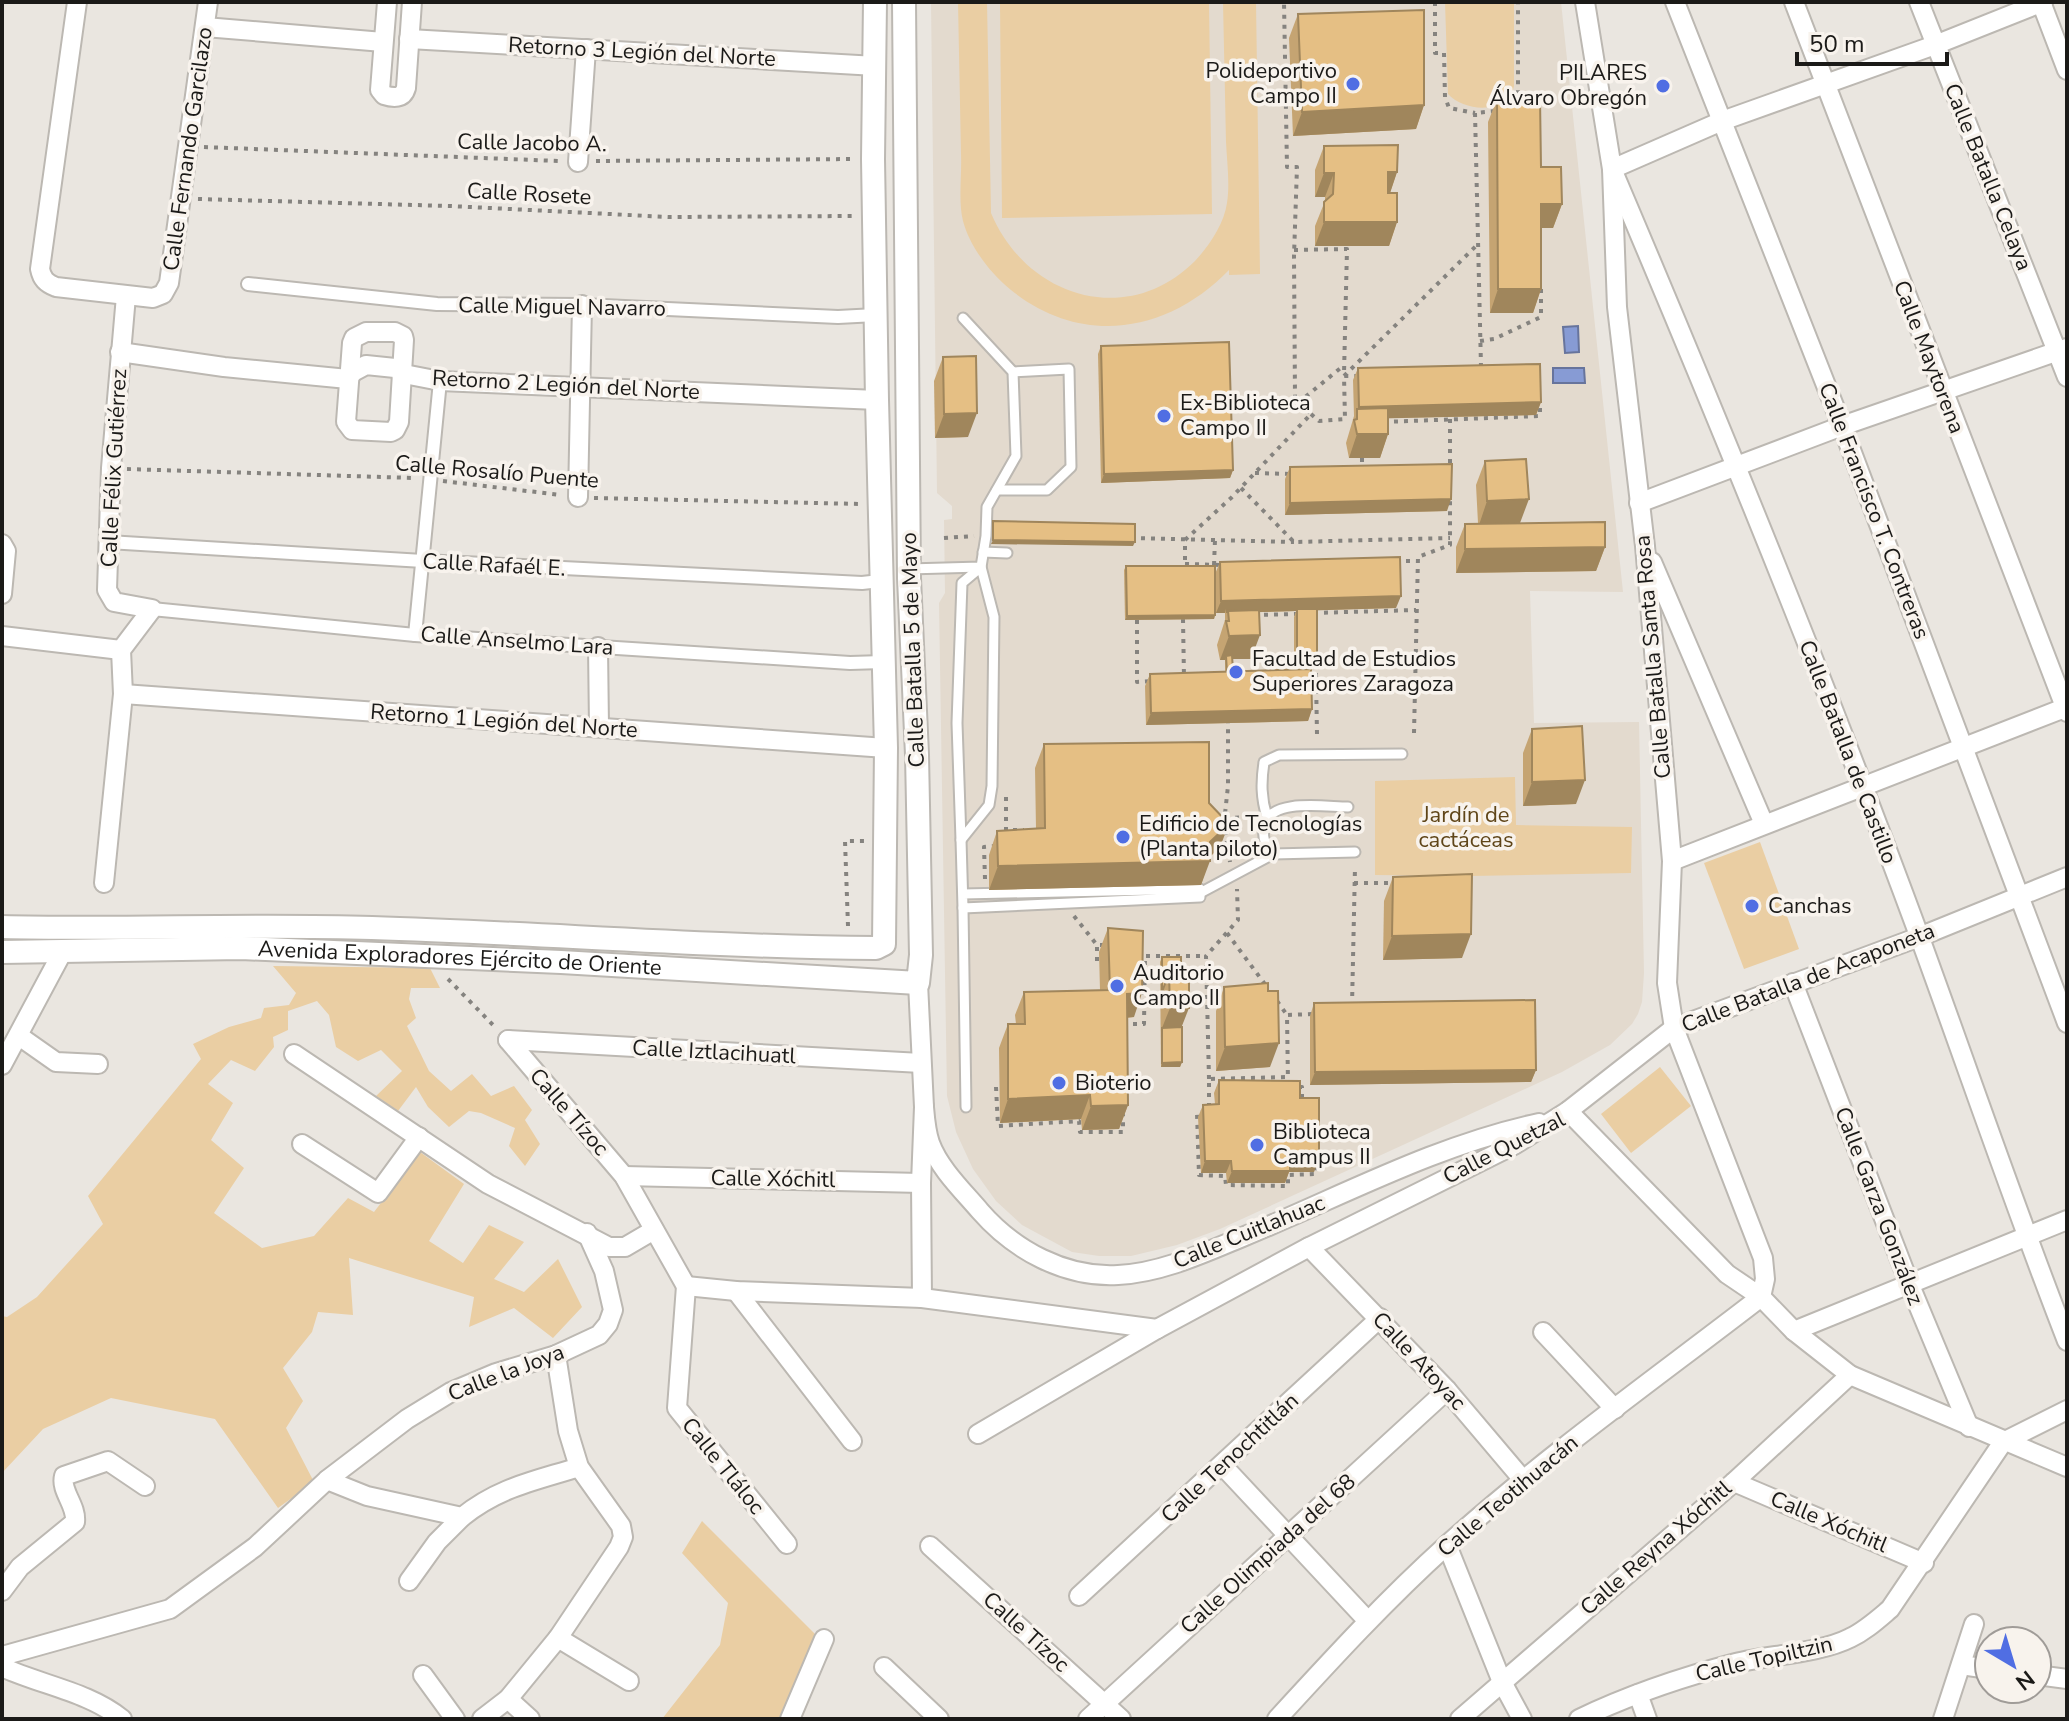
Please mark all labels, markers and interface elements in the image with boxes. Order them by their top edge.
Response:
scale bar [1797,16,1947,66]
street label: Calle Fernando Garcilazo [156,25,220,273]
text: 50 m [1809,28,1865,60]
street label: Retorno 3 Legión del Norte [507,30,777,74]
place label: Polideportivo Campo II [1205,56,1337,111]
place label: PILARES Álvaro Obregón [1490,58,1647,113]
marker: Polideportivo Campo II [1344,75,1362,93]
marker: PILARES Álvaro Obregón [1654,77,1672,95]
street label: Calle Batalla Celaya [1937,79,2039,275]
street label: Calle Jacobo A. [457,127,607,159]
street label: Calle Rosete [466,176,592,212]
street label: Calle Maytorena [1886,276,1972,438]
street label: Calle Miguel Navarro [458,290,666,324]
street label: Retorno 2 Legión del Norte [431,363,701,407]
street label: Calle Félix Gutiérrez [94,368,134,568]
street label: Calle Francisco T. Contreras [1811,378,1937,644]
place label: Ex-Biblioteca Campo II [1180,388,1311,443]
marker: Ex-Biblioteca Campo II [1155,407,1173,425]
street label: Calle Rosalío Puente [394,448,600,496]
street label: Calle Batalla 5 de Mayo [894,532,932,768]
street label: Calle Batalla Santa Rosa [1627,534,1679,780]
street label: Calle Rafaél E. [422,546,566,584]
street label: Calle Anselmo Lara [419,619,615,663]
street label: Calle Batalla de Castillo [1791,636,1905,868]
place label: Facultad de Estudios Superiores Zaragoza [1252,644,1456,699]
marker: Facultad de Estudios Superiores Zaragoza [1227,663,1245,681]
street label: Retorno 1 Legión del Norte [369,697,639,745]
park label: Jardín de cactáceas [1418,800,1514,855]
place label: Edificio de Tecnologías (Planta piloto) [1139,809,1362,864]
marker: Edificio de Tecnologías (Planta piloto) [1114,828,1132,846]
place label: Canchas [1768,891,1852,921]
marker: Canchas [1743,897,1761,915]
street label: Calle Batalla de Acaponeta [1677,916,1939,1040]
street label: Avenida Exploradores Ejército de Oriente [257,934,662,983]
place label: Auditorio Campo II [1133,958,1224,1013]
marker: Auditorio Campo II [1108,977,1126,995]
street label: Calle Iztlacihuatl [631,1033,797,1071]
street label: Calle Tízoc [523,1062,615,1162]
place label: Bioterio [1075,1068,1152,1098]
marker: Bioterio [1050,1074,1068,1092]
street label: Calle Garza González [1827,1103,1931,1309]
street label: Calle Quetzal [1438,1104,1571,1192]
place label: Biblioteca Campus II [1273,1117,1371,1172]
marker: Biblioteca Campus II [1248,1136,1266,1154]
street label: Calle Xóchitl [710,1163,836,1195]
street label: Calle Cuitlahuac [1169,1188,1329,1276]
street label: Calle Atoyac [1365,1305,1473,1417]
street label: Calle la Joya [444,1337,568,1409]
street label: Calle Tenochtitlán [1155,1386,1305,1530]
street label: Calle Tláloc [675,1411,771,1521]
street label: Calle Teotihuacán [1431,1428,1585,1564]
street label: Calle Olimpiada del 68 [1174,1467,1362,1641]
street label: Calle Reyna Xóchitl [1574,1473,1739,1622]
street label: Calle Xóchitl [1766,1484,1893,1560]
street label: Calle Tízoc [976,1585,1076,1679]
north arrow [1973,1625,2053,1705]
street label: Calle Topiltzin [1692,1629,1836,1689]
text: N [2009,1663,2040,1697]

